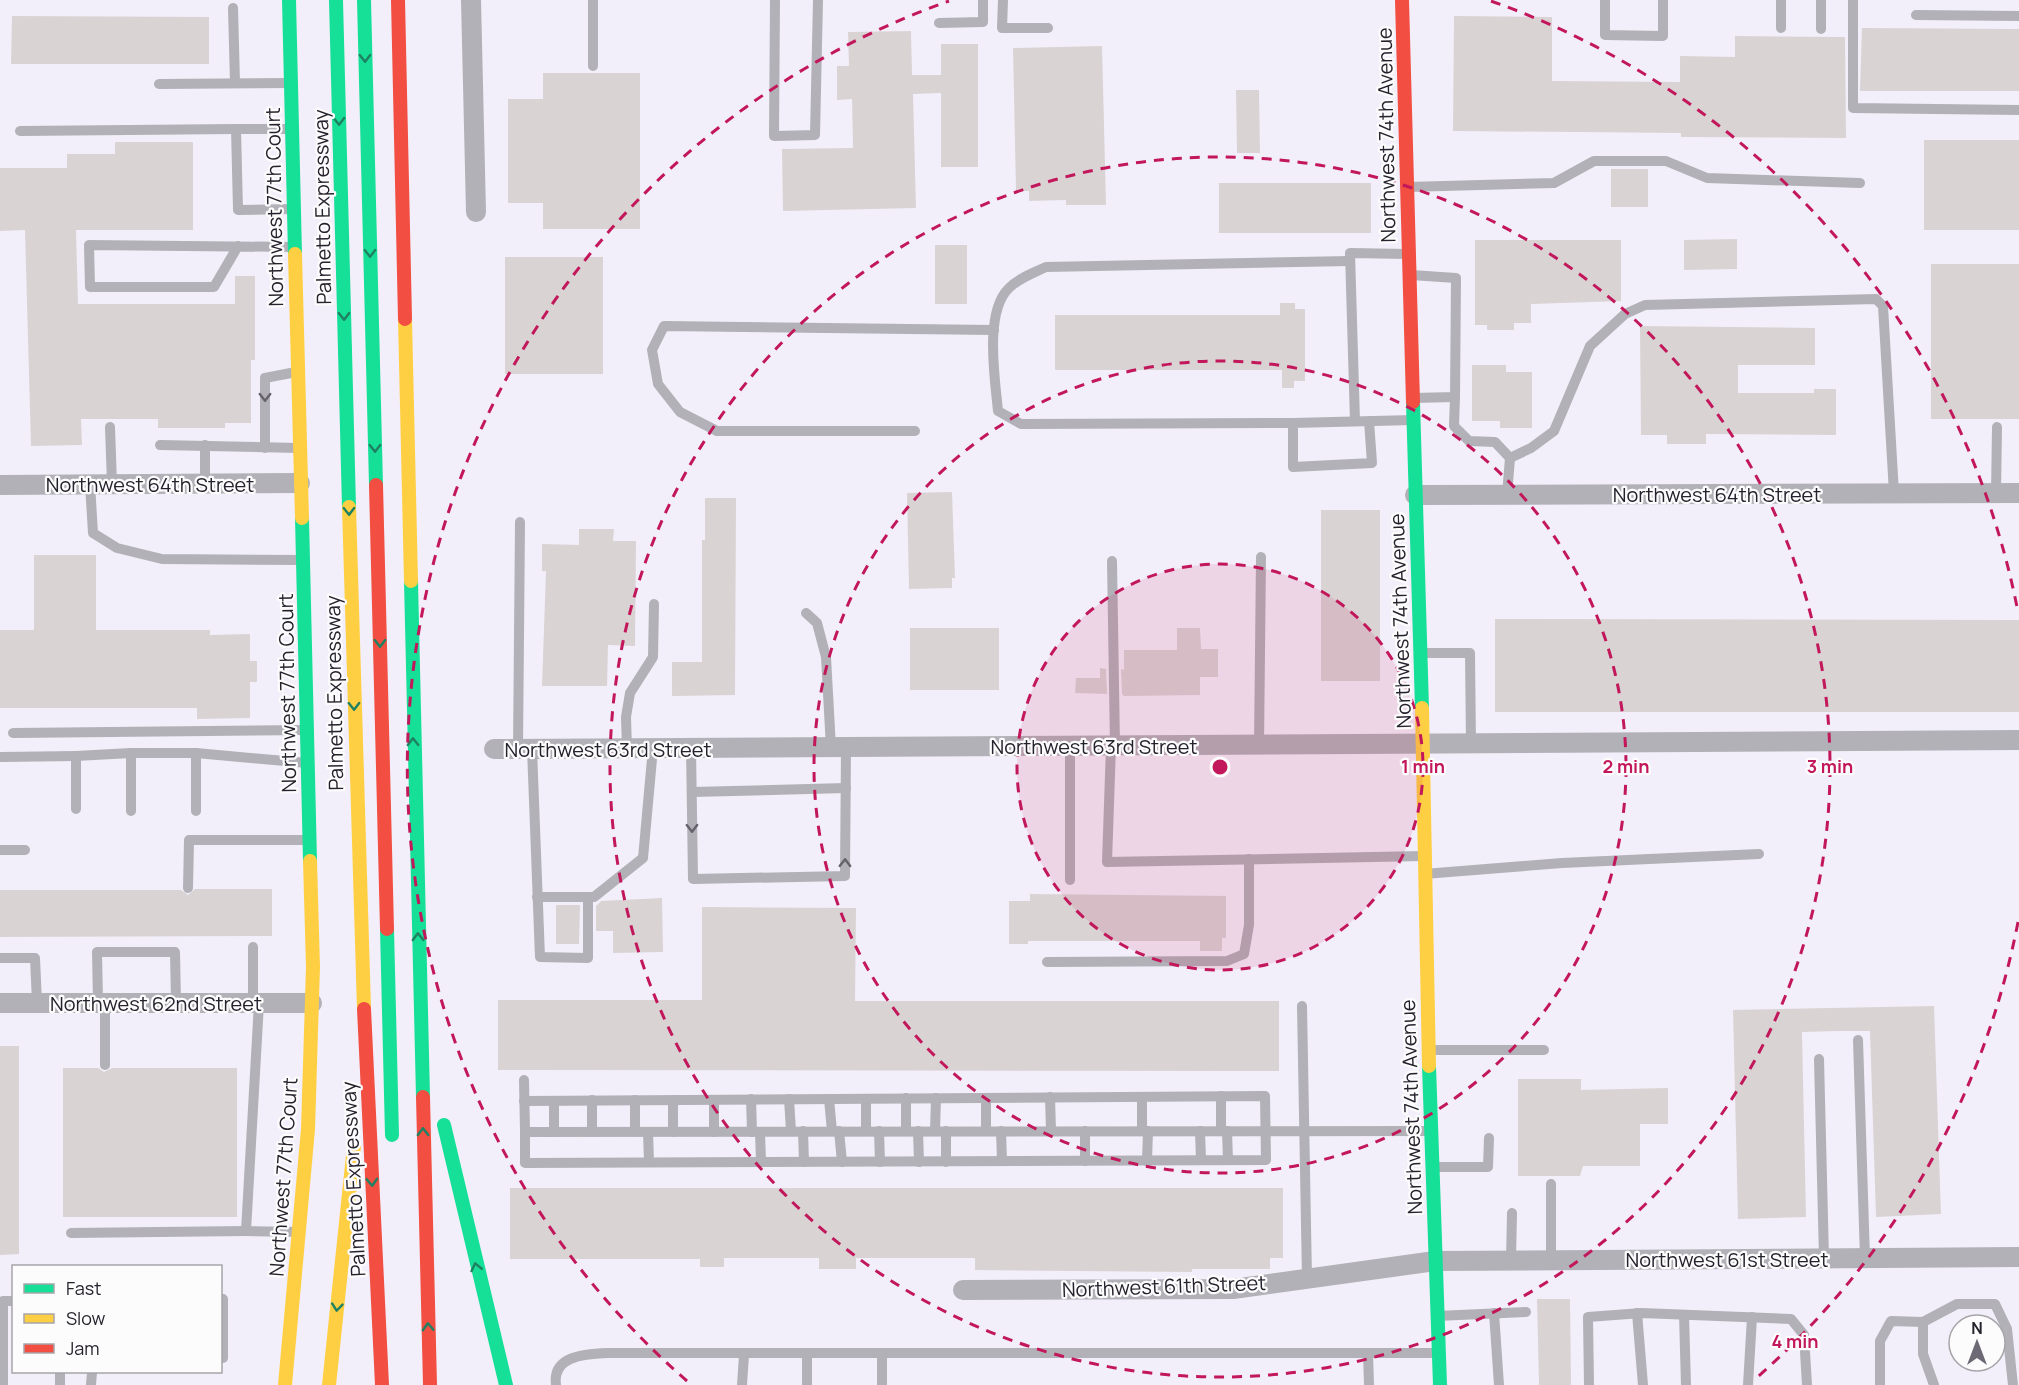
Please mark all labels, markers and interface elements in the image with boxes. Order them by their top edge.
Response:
street label: Northwest 74th Avenue [1371,27,1401,243]
one-way arrow [359,54,372,63]
street label: Northwest 77th Court [259,107,289,307]
street label: Palmetto Expressway [307,109,337,305]
one-way arrow [333,117,346,126]
one-way arrow [364,249,376,258]
one-way arrow [338,312,351,321]
one-way arrow [259,393,271,402]
one-way arrow [369,444,381,453]
street label: Northwest 64th Street [46,471,254,498]
street label: Northwest 64th Street [1613,481,1821,508]
one-way arrow [343,507,356,516]
street label: Northwest 74th Avenue [1383,513,1417,729]
street label: Northwest 77th Court [272,593,302,793]
street label: Palmetto Expressway [319,595,349,791]
one-way arrow [374,639,386,648]
one-way arrow [348,702,360,711]
street label: Northwest 63rd Street [991,733,1197,760]
street label: Northwest 63rd Street [505,736,711,763]
one-way arrow [407,737,420,746]
text: 1 min [1401,754,1445,778]
text: 2 min [1603,754,1649,778]
text: 3 min [1807,754,1853,778]
centre of rings [1210,757,1230,777]
one-way arrow [686,823,698,832]
one-way arrow [839,858,851,867]
one-way arrow [412,932,425,941]
street label: Northwest 62nd Street [50,990,262,1017]
street label: Northwest 74th Avenue [1394,999,1428,1215]
street label: Northwest 77th Court [263,1077,303,1277]
street label: Palmetto Expressway [334,1080,372,1277]
one-way arrow [417,1127,430,1136]
one-way arrow [366,1178,379,1187]
street label: Northwest 61st Street [1626,1246,1828,1273]
one-way arrow [471,1262,484,1272]
legend [12,1265,222,1373]
street label: Northwest 61th Street [1061,1269,1267,1303]
text: Fast [66,1276,101,1300]
one-way arrow [331,1302,344,1312]
text: Slow [66,1306,106,1330]
north arrow [1947,1313,2007,1373]
text: N [1971,1317,1983,1339]
one-way arrow [422,1322,435,1331]
text: 4 min [1771,1329,1819,1353]
text: Jam [66,1336,100,1360]

